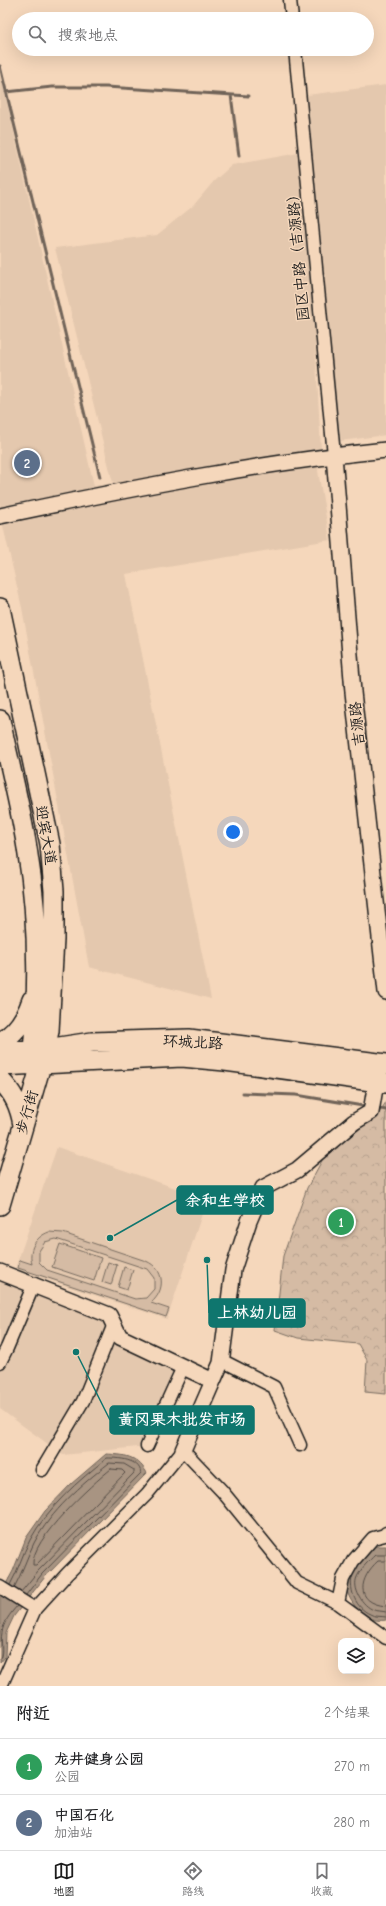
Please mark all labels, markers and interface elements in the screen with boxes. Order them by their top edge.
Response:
search box [12,12,374,56]
icon: search [26,23,48,45]
text: 搜索地点 [58,26,118,44]
street label: 园区中路（吉源路） [283,186,313,322]
pin: 2 [14,448,40,478]
street label: 吉源路 [346,701,368,747]
street label: 迎宾大道 [32,804,60,866]
your location [223,822,243,842]
street label: 环城北路 [163,1031,223,1053]
street label: 步行街 [12,1088,42,1136]
callout: 余和生学校 [177,1186,273,1214]
text: 余和生学校 [185,1192,265,1210]
pin: 1 [328,1207,354,1237]
callout: 上林幼儿园 [209,1299,305,1327]
text: 上林幼儿园 [217,1304,297,1322]
callout: 黄冈果木批发市场 [110,1406,254,1434]
text: 黄冈果木批发市场 [118,1411,246,1429]
map controls [338,1638,374,1674]
button: layers [338,1638,374,1674]
text: 附近 [16,1704,50,1723]
text: 2个结果 [324,1705,370,1720]
text: 龙井健身公园 [54,1750,144,1768]
text: 1 [26,1759,32,1774]
text: 270 m [334,1759,370,1774]
text: 公园 [54,1769,80,1784]
text: 中国石化 [54,1806,114,1824]
text: 2 [26,1815,32,1830]
text: 280 m [333,1815,370,1830]
text: 加油站 [54,1825,93,1840]
tab: 地图 [53,1860,75,1898]
tab: 路线 [182,1860,204,1898]
tab: 收藏 [311,1860,333,1898]

